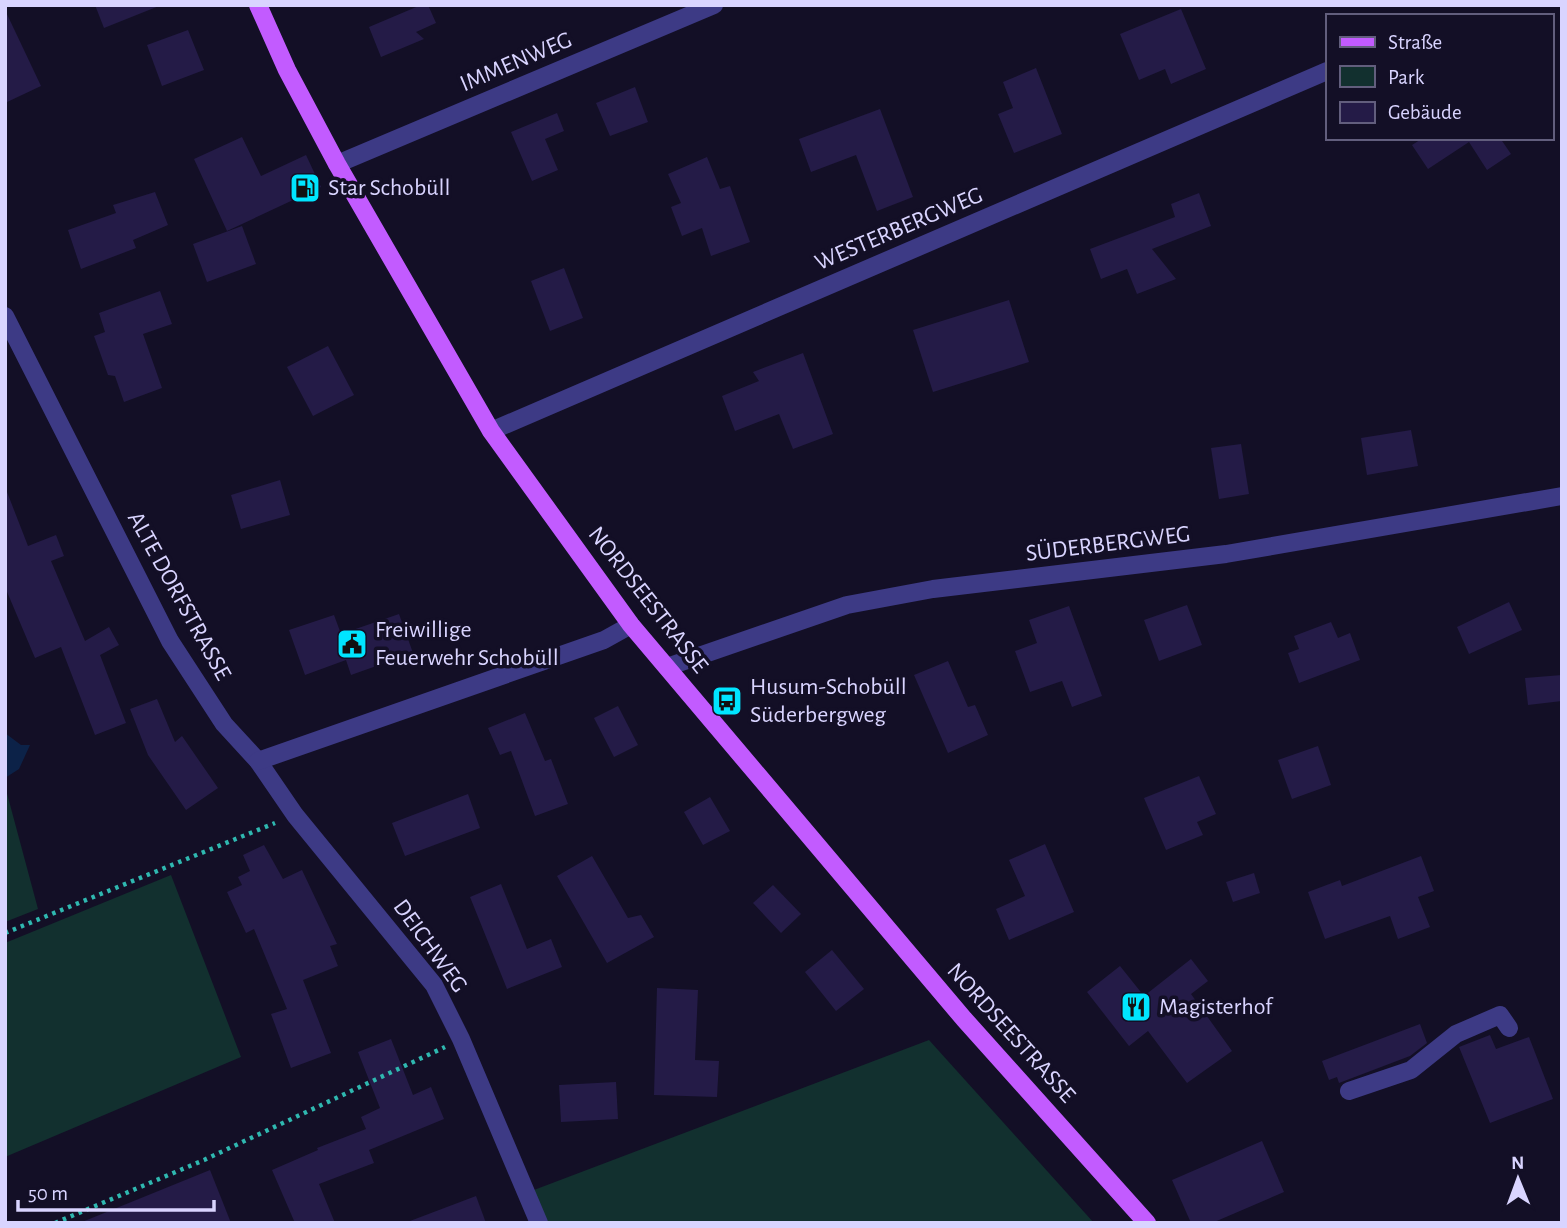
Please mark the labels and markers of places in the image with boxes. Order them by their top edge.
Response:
fuel station icon: Star Schobüll [288,171,322,205]
place label: Star Schobüll [328,176,450,200]
place label: Freiwillige Feuerwehr Schobüll [375,618,559,670]
public building icon: Freiwillige Feuerwehr Schobüll [335,627,369,661]
place label: Husum-Schobüll Süderbergweg [750,675,907,727]
bus stop icon: Husum-Schobüll Süderbergweg [710,684,744,718]
restaurant icon: Magisterhof [1119,990,1153,1024]
place label: Magisterhof [1159,995,1274,1019]

